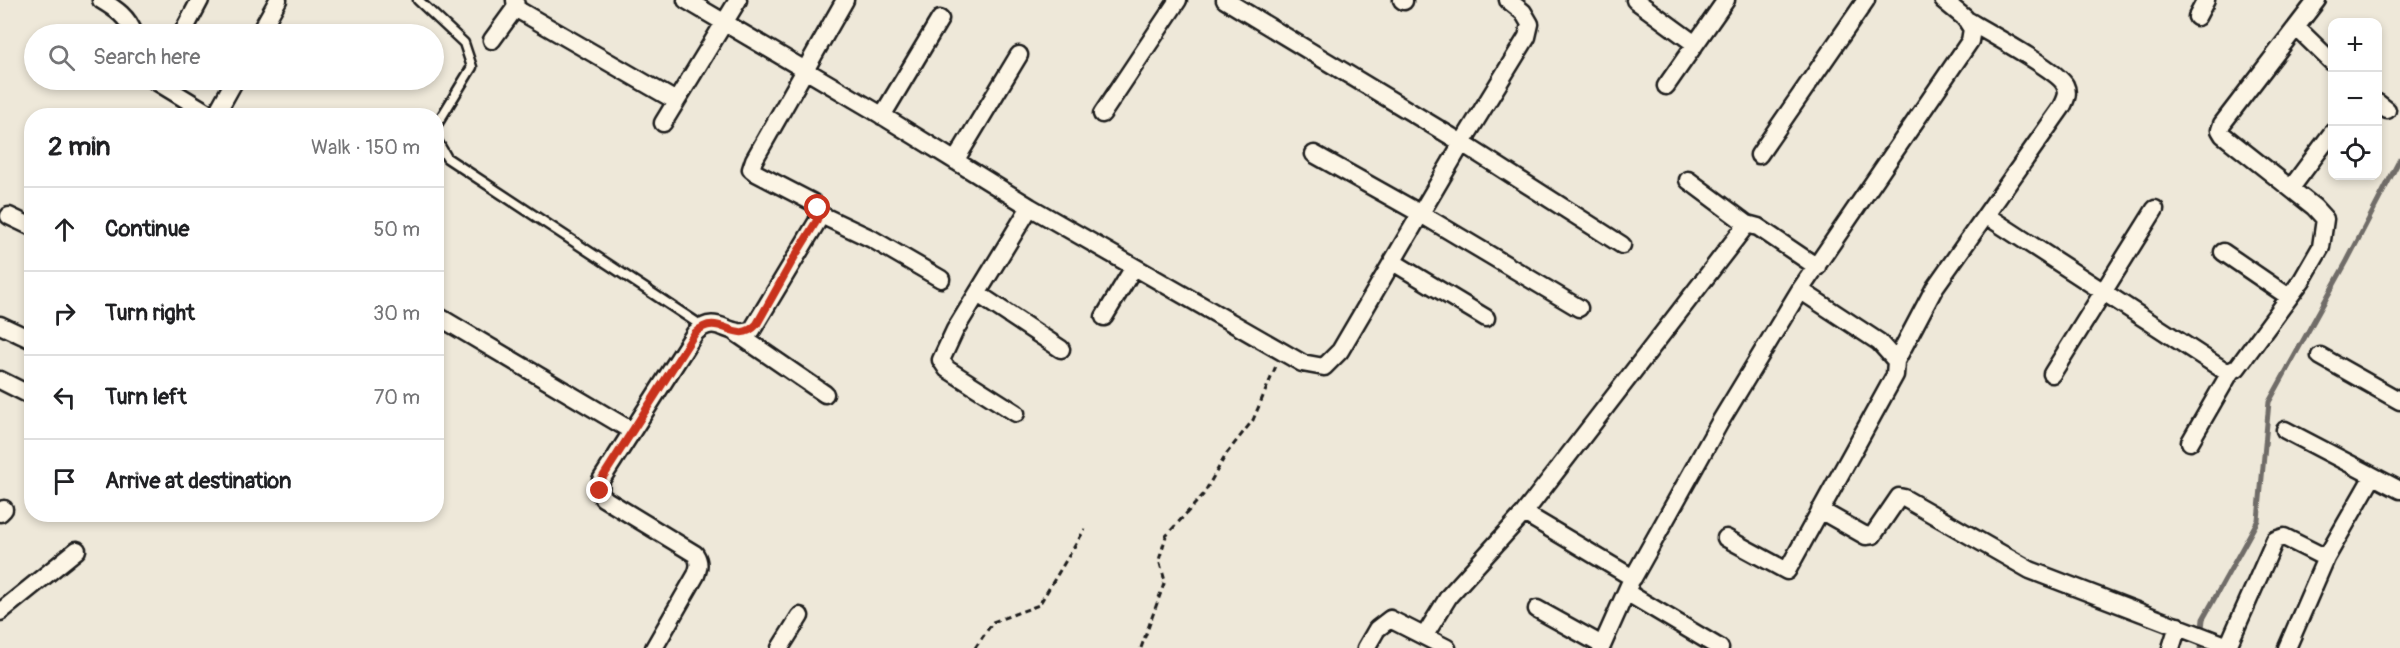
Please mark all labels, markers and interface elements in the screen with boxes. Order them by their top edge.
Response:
map controls [2328,18,2382,180]
button: + [2328,18,2382,72]
search box [24,24,444,90]
icon: search [45,41,78,74]
text: Search here [93,43,200,71]
button: − [2328,72,2382,126]
button: locate [2328,126,2382,180]
text: 2 min [48,131,110,163]
text: Walk · 150 m [311,135,420,160]
route start [804,194,830,220]
icon: ahead [48,213,81,246]
text: Continue [105,215,189,243]
text: 50 m [373,217,420,242]
icon: right [48,297,81,330]
text: Turn right [105,299,195,327]
text: 30 m [373,301,420,326]
icon: left [48,381,81,414]
text: Turn left [105,383,187,411]
text: 70 m [374,385,420,410]
icon: arrive [48,465,81,498]
text: Arrive at destination [105,467,291,495]
route end [586,477,612,503]

